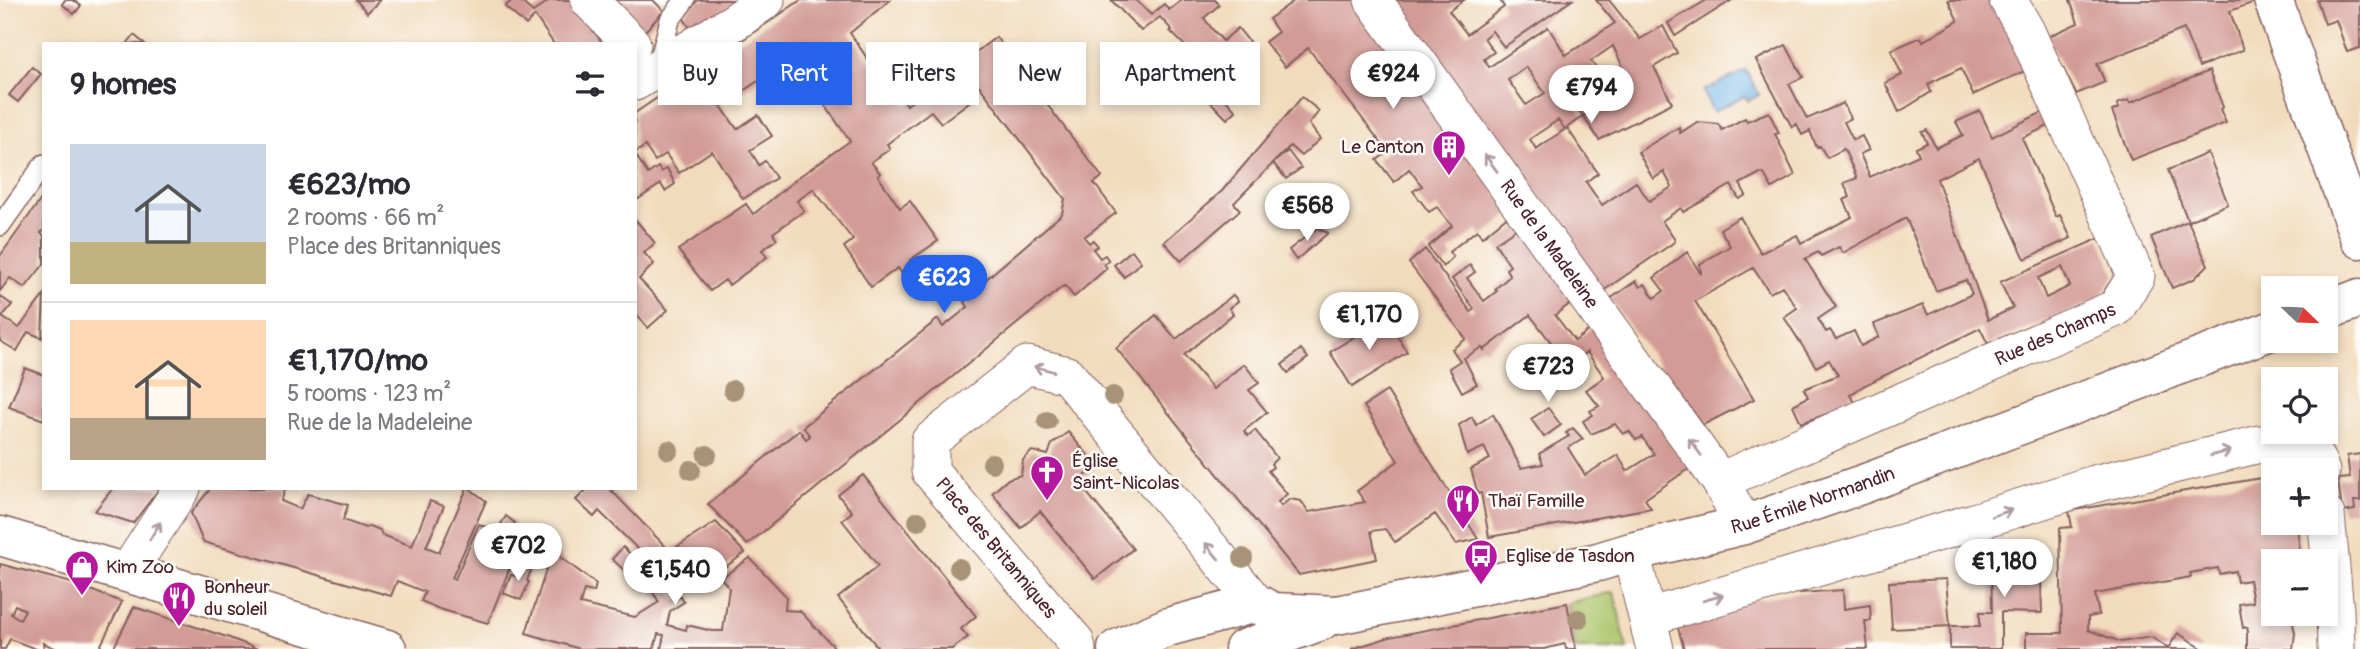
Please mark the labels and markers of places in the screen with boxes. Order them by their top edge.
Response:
pin: €924 [1352,52,1434,111]
pin: €794 [1550,66,1632,125]
building icon: Le Canton [1430,128,1468,177]
place label: Le Canton [1341,135,1424,159]
pin: €568 [1266,184,1348,243]
pin: €623 [903,256,985,315]
pin: €1,170 [1312,292,1426,352]
pin: €723 [1507,344,1589,404]
place label: Église Saint-Nicolas [1072,449,1180,495]
church icon: Église Saint-Nicolas [1028,453,1066,502]
restaurant icon: Thaï Famille [1444,482,1482,531]
place label: Thaï Famille [1488,489,1585,513]
pin: €702 [477,524,559,583]
bus stop icon: Eglise de Tasdon [1462,537,1500,586]
pin: €1,180 [1947,540,2061,599]
place label: Eglise de Tasdon [1506,544,1635,568]
shop icon: Kim Zoo [63,548,101,597]
pin: €1,540 [618,548,732,607]
place label: Kim Zoo [106,555,174,579]
place label: Bonheur du soleil [204,575,270,621]
restaurant icon: Bonheur du soleil [160,579,198,628]

